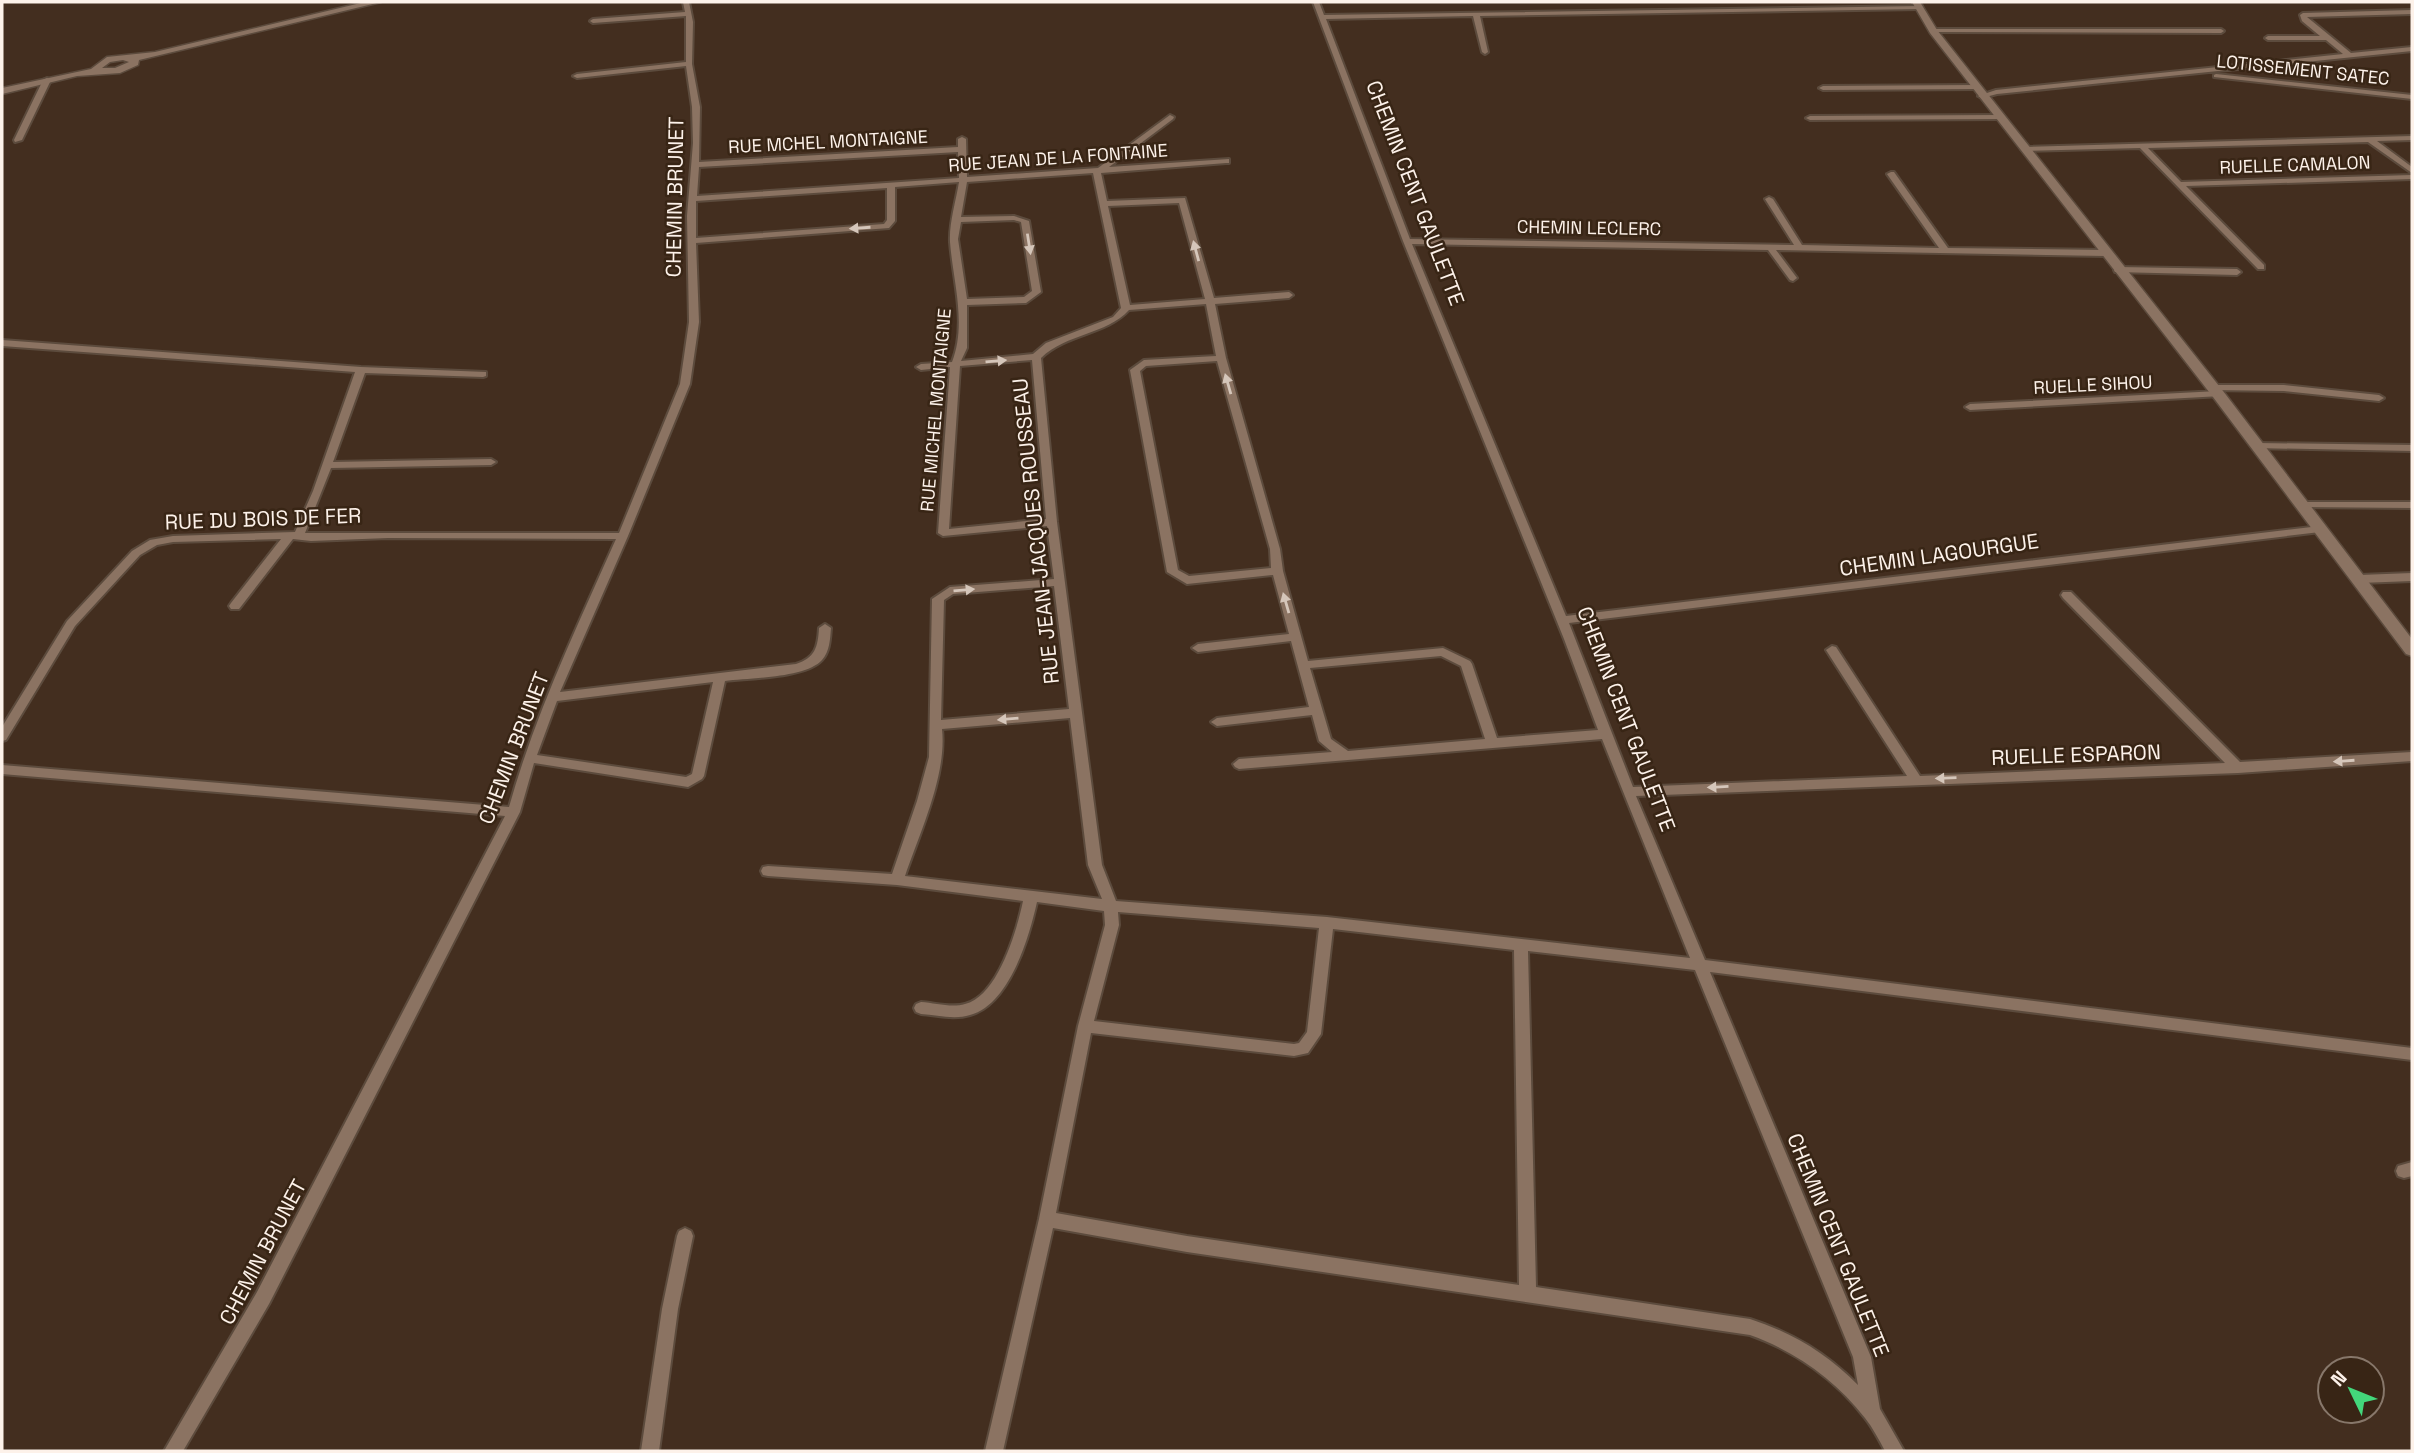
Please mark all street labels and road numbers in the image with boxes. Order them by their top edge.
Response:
street label: LOTISSEMENT SATEC [2215,49,2391,90]
street label: CHEMIN CENT GAULETTE [1360,77,1471,309]
street label: CHEMIN BRUNET [660,116,689,278]
street label: RUE MCHEL MONTAIGNE [728,125,928,158]
street label: RUE JEAN DE LA FONTAINE [948,138,1168,177]
street label: RUELLE CAMALON [2219,150,2371,179]
street label: CHEMIN LECLERC [1517,215,1661,240]
street label: RUE MICHEL MONTAIGNE [915,307,956,513]
street label: RUELLE SIHOU [2033,370,2153,399]
street label: RUE JEAN-JACQUES ROUSSEAU [1006,377,1065,685]
street label: RUE DU BOIS DE FER [164,502,362,535]
street label: CHEMIN LAGOURGUE [1838,527,2040,582]
street label: CHEMIN CENT GAULETTE [1571,603,1682,835]
street label: CHEMIN BRUNET [472,668,555,828]
street label: RUELLE ESPARON [1991,738,2161,771]
street label: CHEMIN CENT GAULETTE [1781,1129,1896,1361]
street label: CHEMIN BRUNET [213,1174,312,1329]

